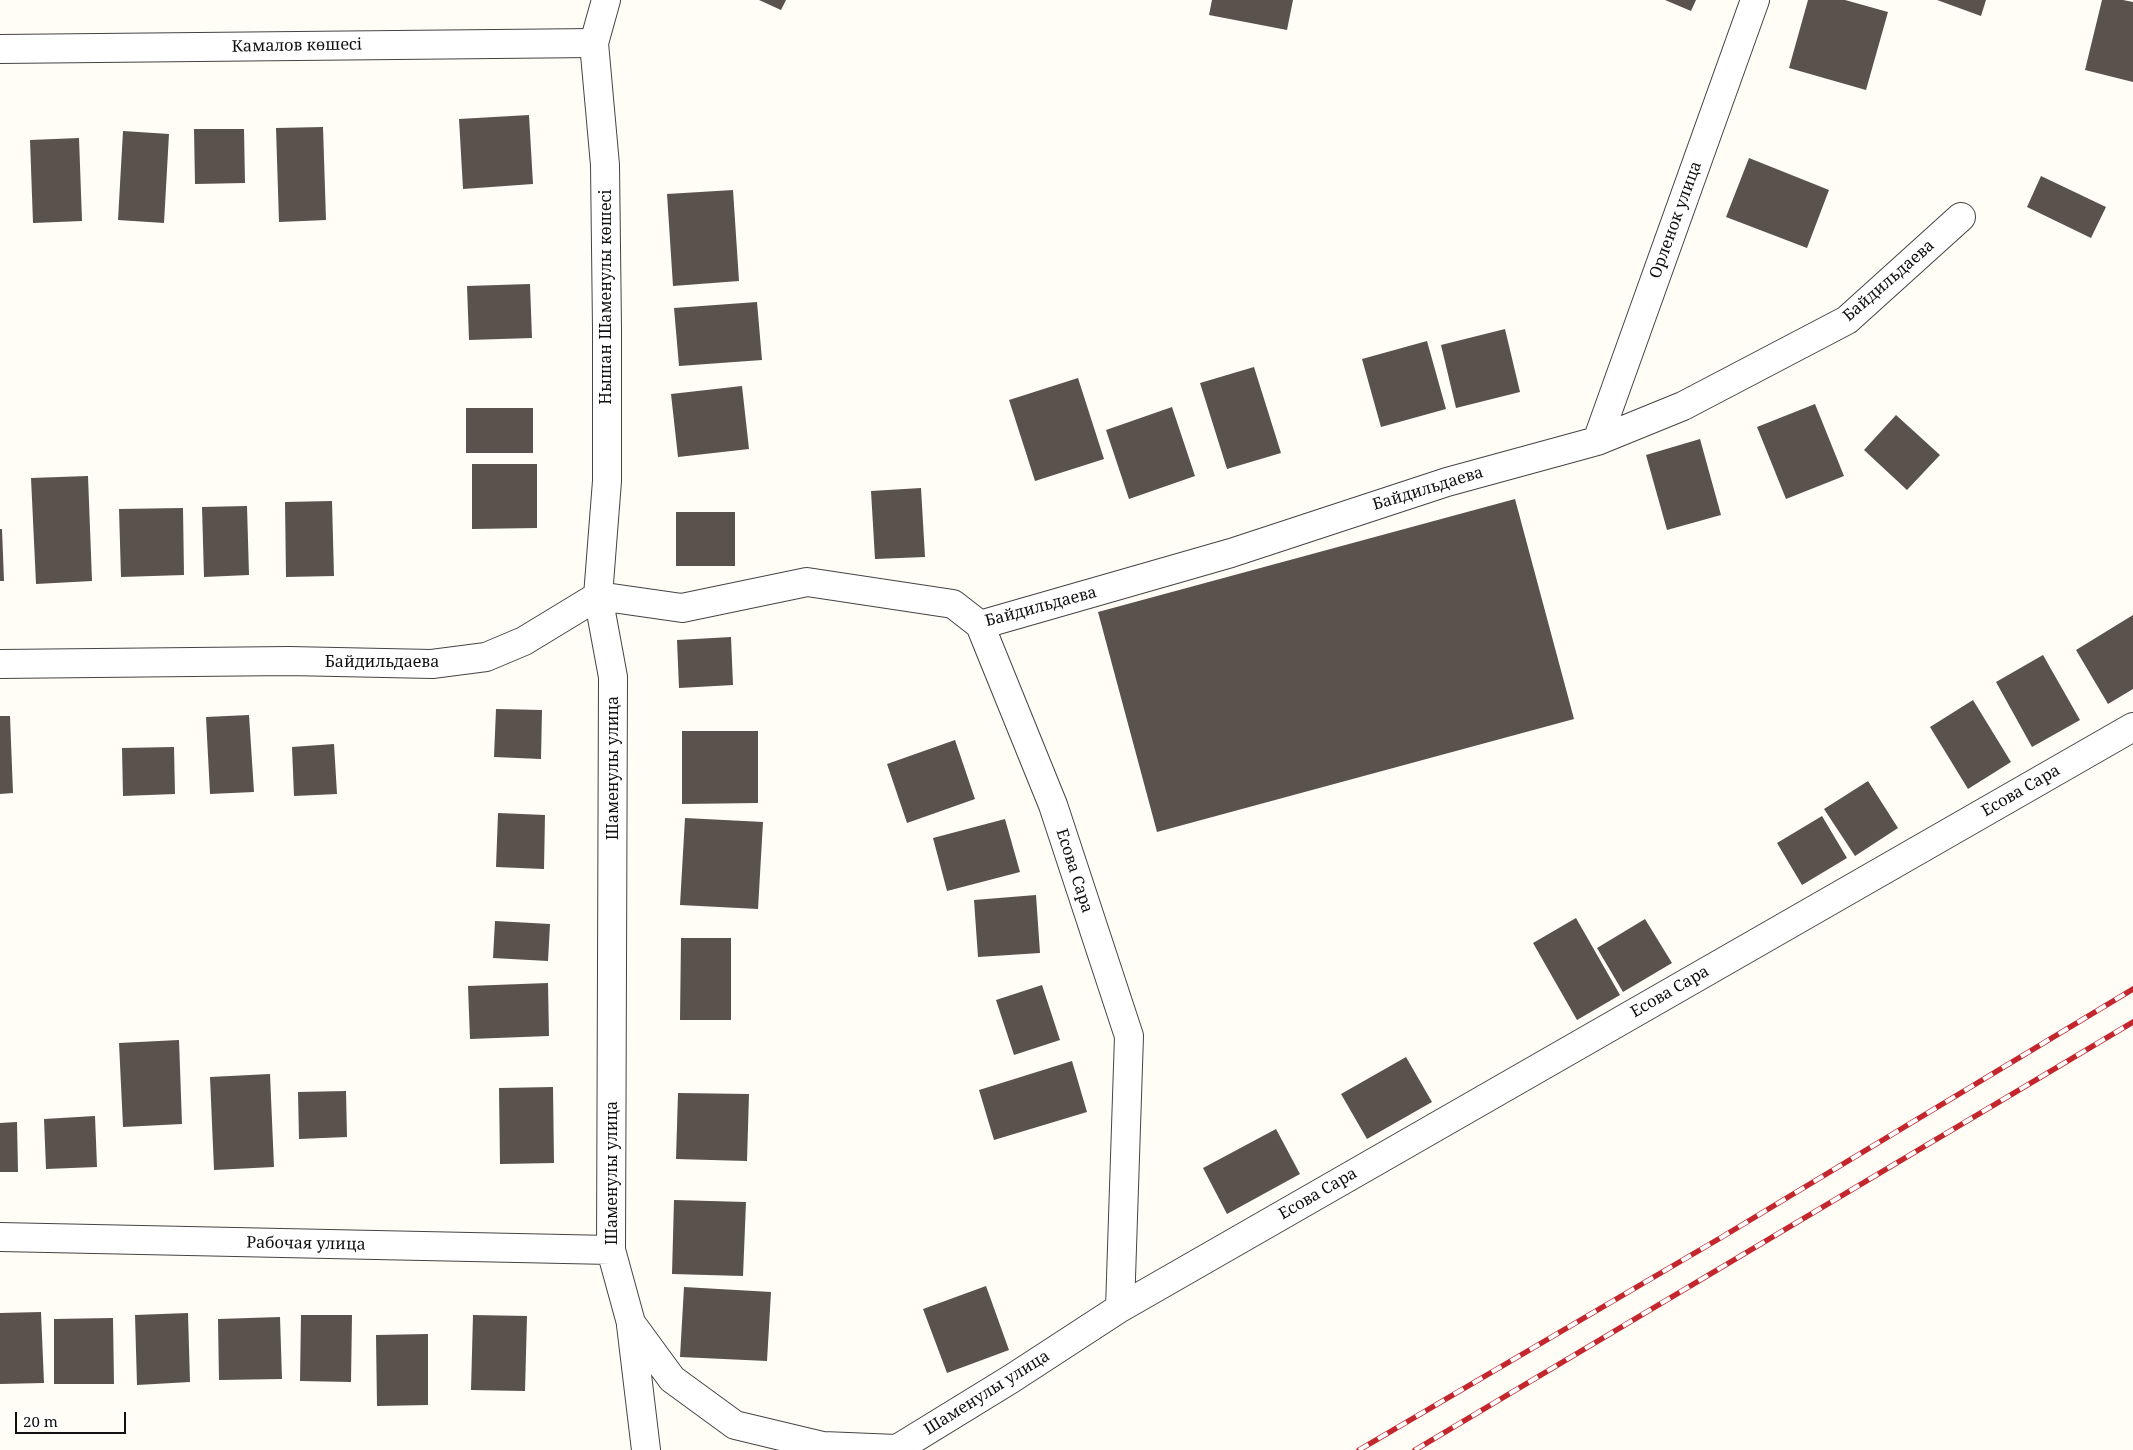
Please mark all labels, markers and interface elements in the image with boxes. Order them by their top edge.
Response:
street label: Камалов көшесі [232,35,362,57]
street label: Орленок улица [1646,159,1706,281]
street label: Нышан Шаменулы көшесі [596,189,616,405]
street label: Байдильдаева [1839,236,1939,326]
street label: Байдильдаева [1370,463,1486,515]
street label: Байдильдаева [983,583,1099,631]
street label: Байдильдаева [325,652,439,672]
street label: Шаменулы улица [603,696,623,840]
street label: Есова Сара [1978,761,2064,821]
street label: Есова Сара [1051,826,1097,916]
street label: Есова Сара [1627,962,1713,1022]
street label: Шаменулы улица [602,1101,622,1245]
street label: Есова Сара [1275,1164,1361,1224]
street label: Рабочая улица [246,1233,366,1255]
street label: Шаменулы улица [921,1347,1053,1439]
scale bar [18,1402,129,1434]
text: 20 m [23,1411,58,1431]

